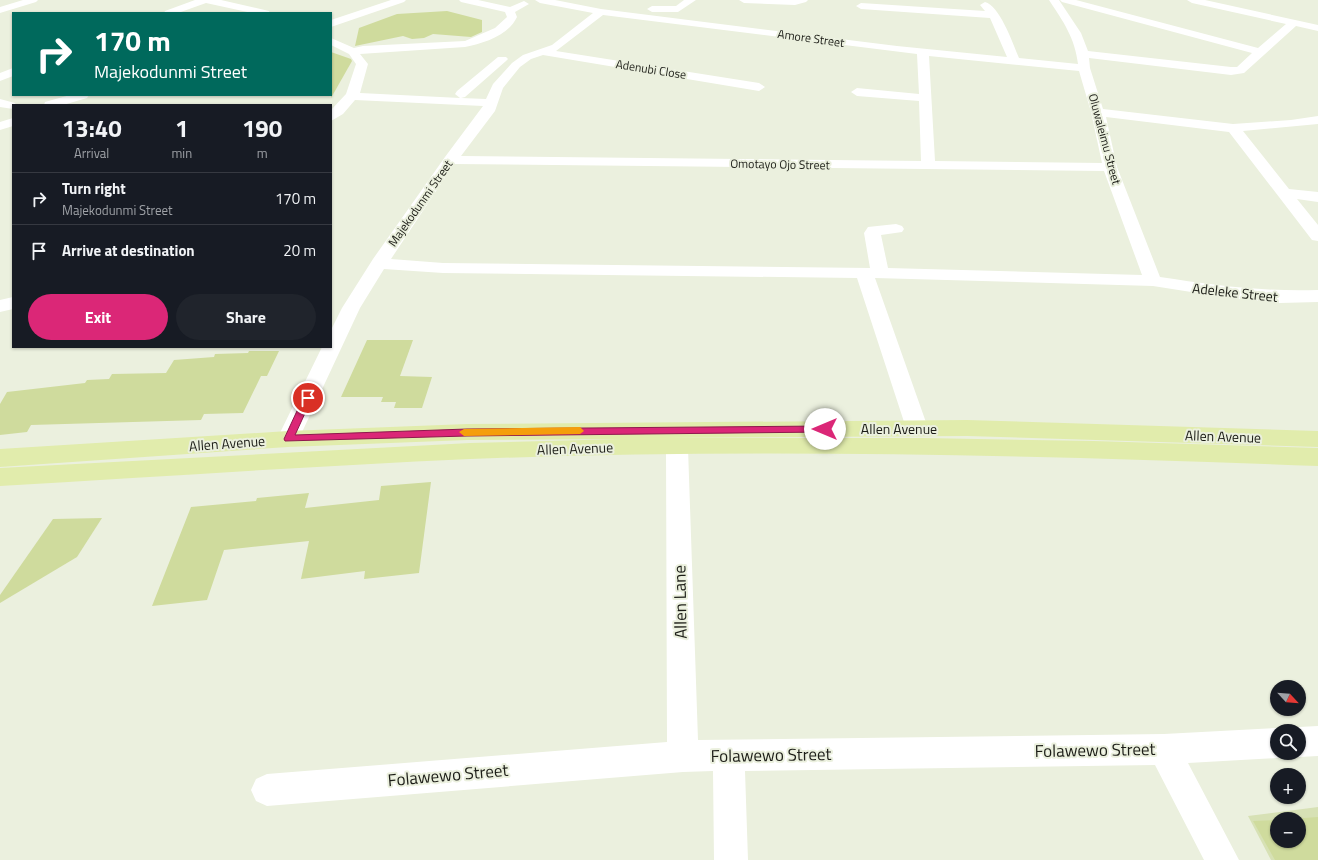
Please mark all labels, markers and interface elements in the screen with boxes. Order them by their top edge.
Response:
text: 170 m [94,19,171,62]
street label: Amore Street [776,24,846,52]
icon: right [28,28,80,80]
street label: Adenubi Close [614,54,688,84]
text: Majekodunmi Street [94,58,247,85]
street label: Oluwaleimu Street [1084,91,1126,187]
text: 13:40 [62,110,122,146]
text: 1 [175,110,189,146]
text: 190 [242,110,282,146]
text: Arrival [74,143,109,163]
text: min [171,143,192,163]
text: m [257,143,268,163]
street label: Omotayo Ojo Street [730,154,831,174]
street label: Majekodunmi Street [383,155,458,250]
text: Turn right [62,177,126,200]
text: 170 m [275,187,316,210]
icon: right [28,188,50,210]
text: Majekodunmi Street [62,200,173,220]
text: Arrive at destination [62,239,195,262]
text: 20 m [283,239,316,262]
icon: arrive [28,240,50,262]
street label: Adeleke Street [1191,277,1279,307]
button: Exit [28,294,168,340]
button: Share [176,294,316,340]
pin [291,381,325,415]
icon: arrive [297,387,319,409]
position arrow [804,408,846,450]
street label: Allen Avenue [861,418,937,439]
street label: Allen Avenue [1185,424,1261,448]
street label: Allen Avenue [188,430,266,456]
street label: Allen Avenue [537,436,613,460]
street label: Allen Lane [666,565,694,639]
north arrow [1270,680,1306,716]
map controls [1270,680,1306,848]
button: search [1270,724,1306,760]
street label: Folawewo Street [1034,736,1156,764]
street label: Folawewo Street [710,741,832,769]
street label: Folawewo Street [387,757,509,793]
button: + [1270,768,1306,804]
button: − [1270,812,1306,848]

